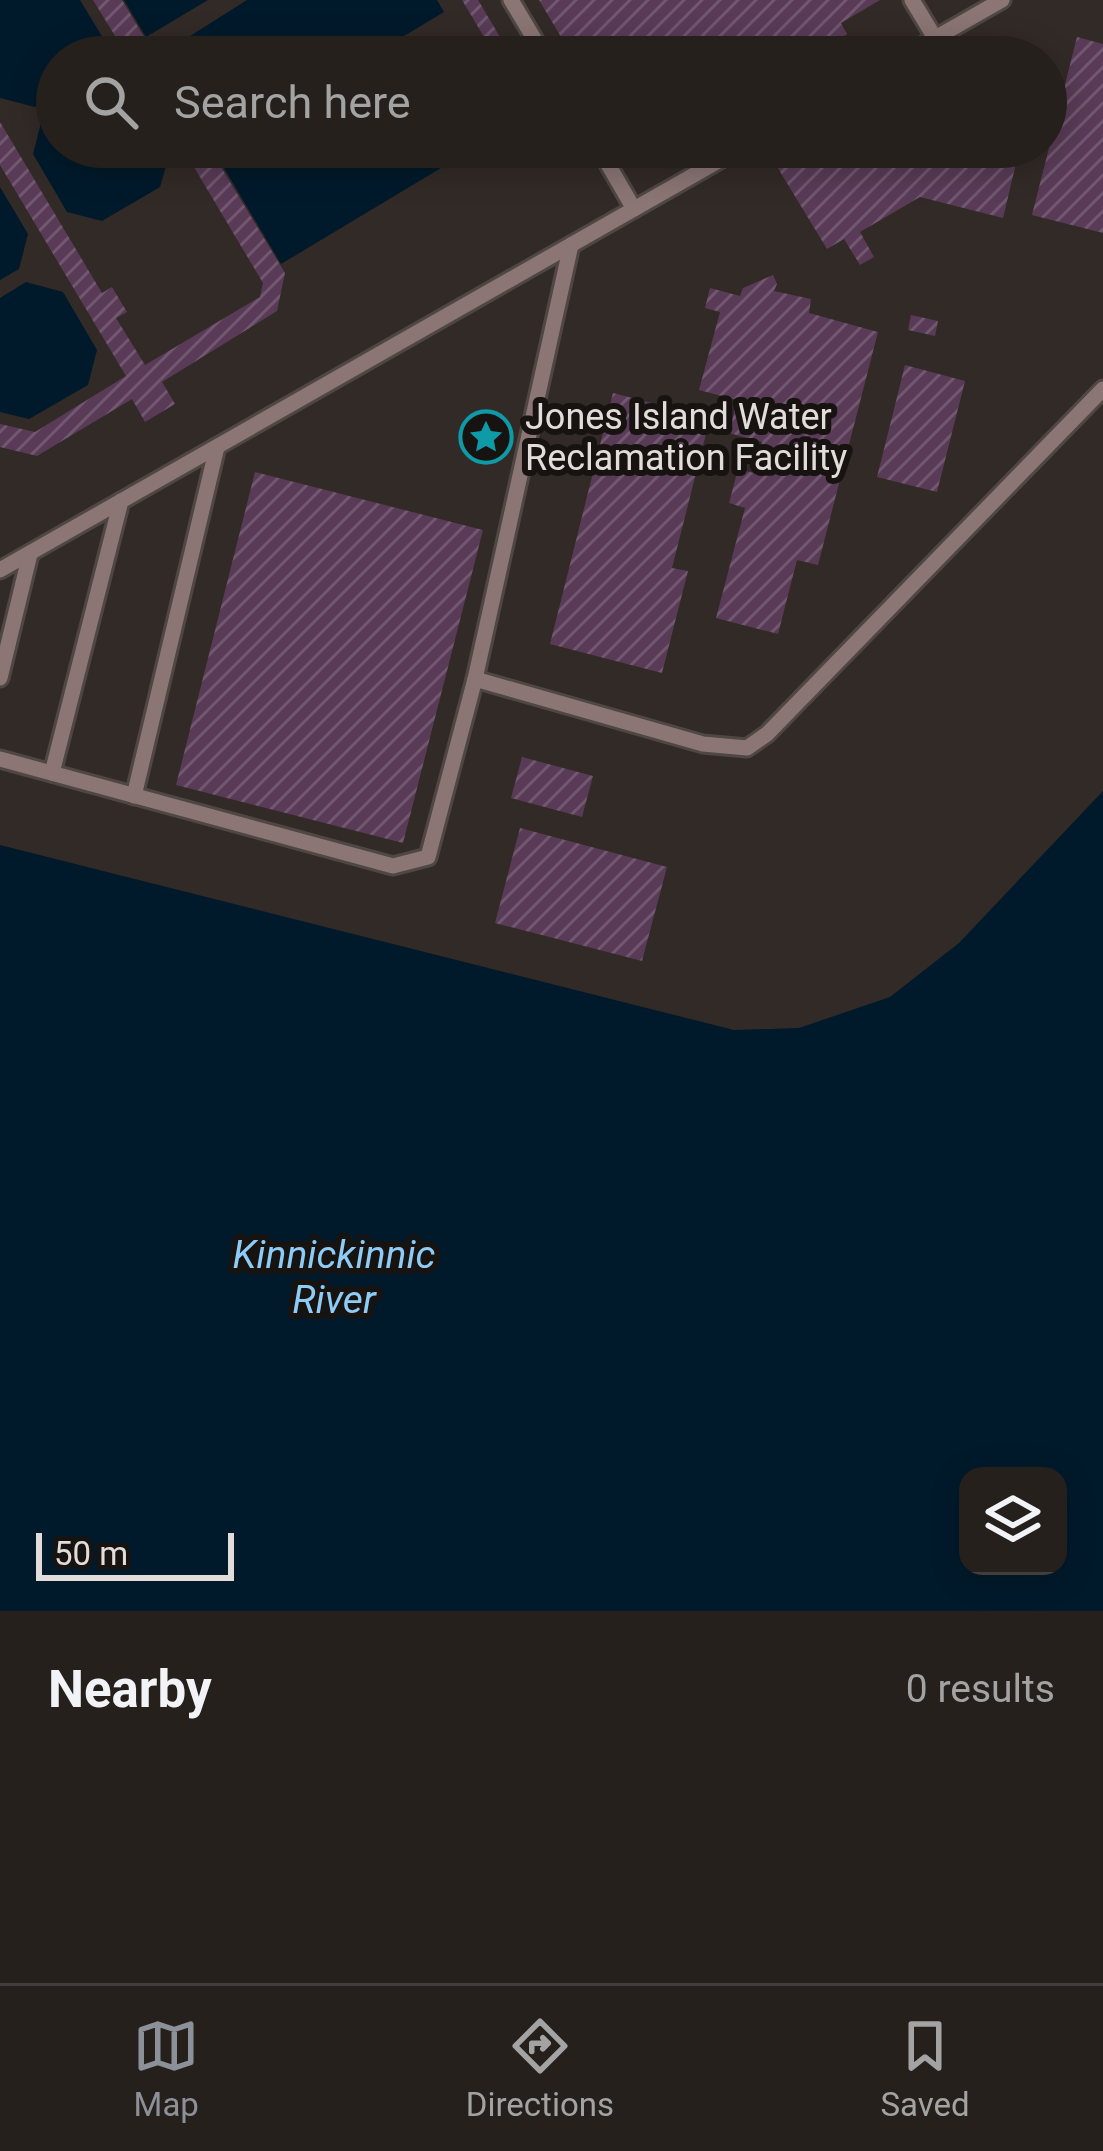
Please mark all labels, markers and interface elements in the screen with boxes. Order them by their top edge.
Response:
search box [36,36,1067,168]
icon: search [78,69,144,135]
text: Search here [174,76,411,129]
place label: Jones Island Water Reclamation Facility [525,396,847,479]
place icon: Jones Island Water Reclamation Facility [458,409,514,465]
water label: Kinnickinnic River [233,1232,435,1323]
map controls [959,1467,1067,1575]
button: layers [959,1467,1067,1575]
scale bar [36,1527,234,1580]
text: 50 m [54,1534,128,1573]
text: Nearby [48,1660,212,1719]
text: 0 results [906,1666,1055,1712]
tab: Map [133,2013,199,2124]
tab: Directions [466,2013,614,2124]
tab: Saved [881,2013,970,2124]

